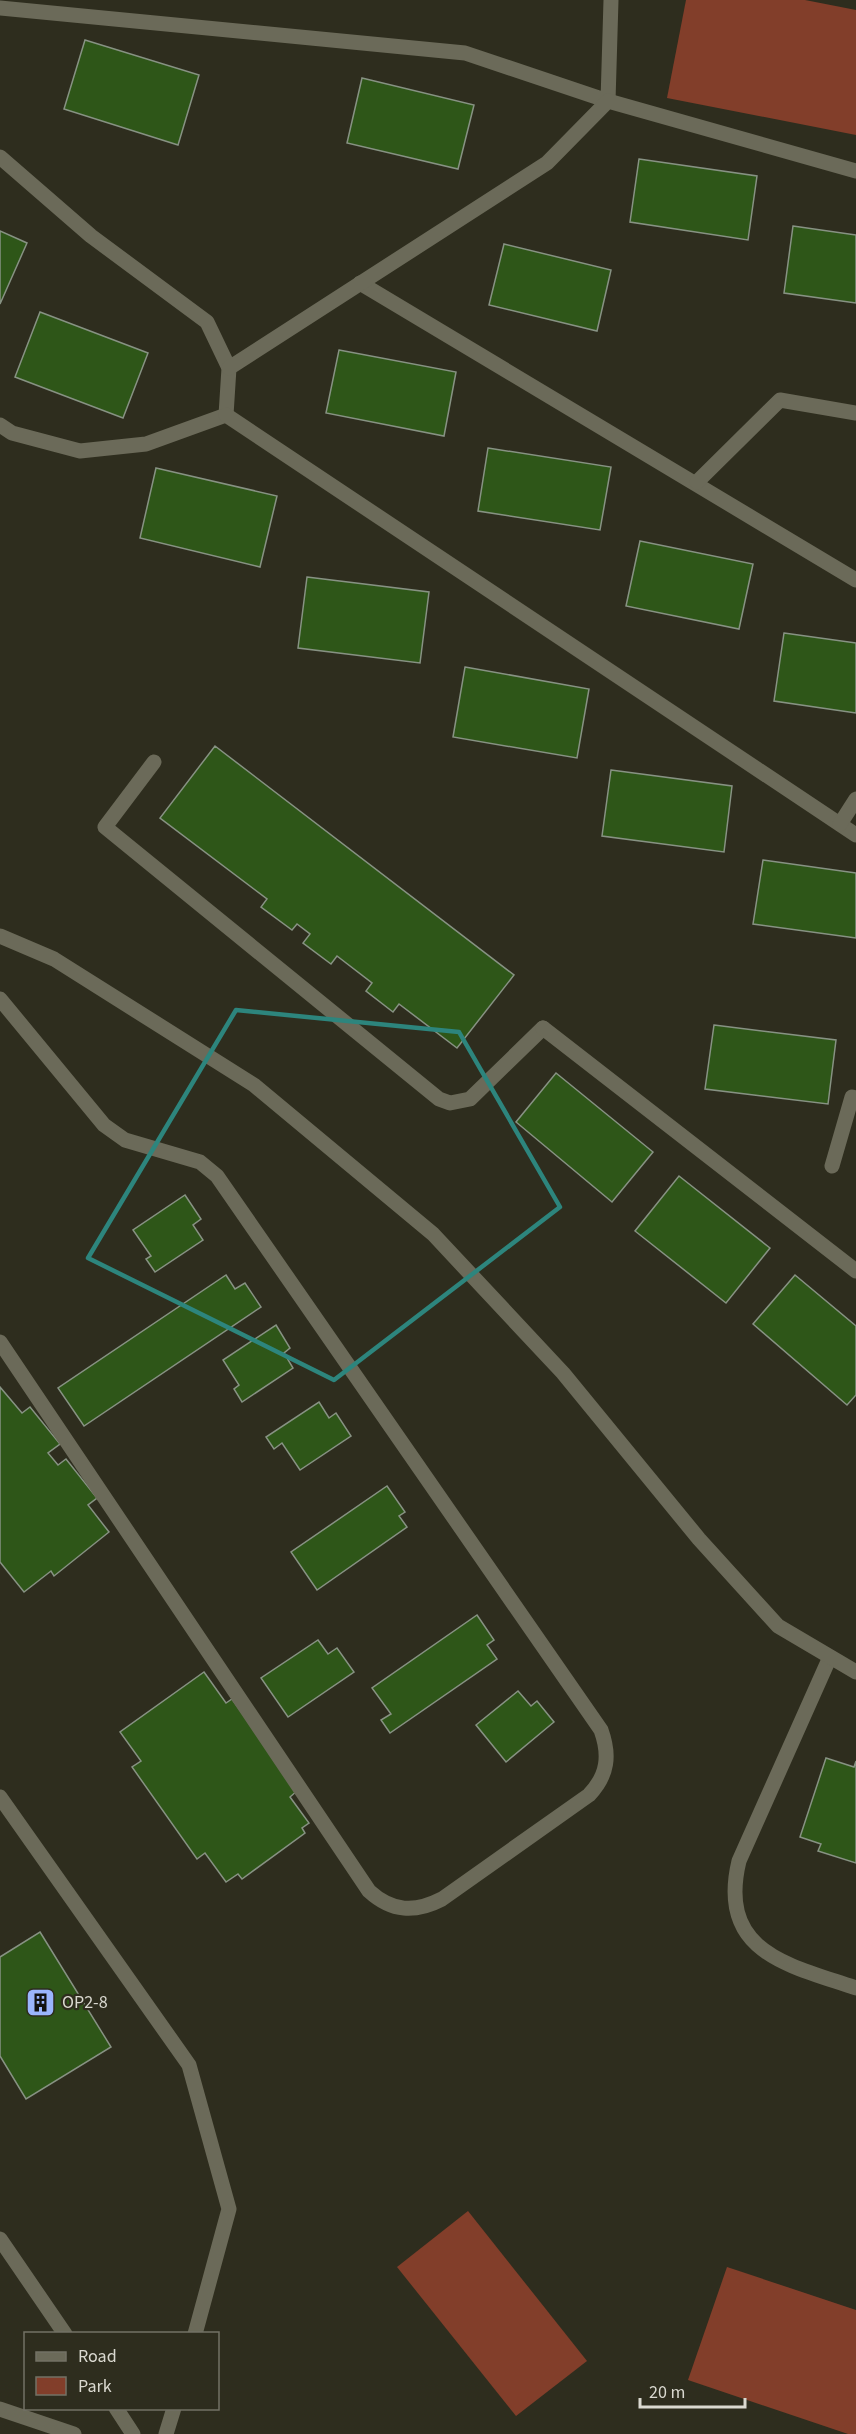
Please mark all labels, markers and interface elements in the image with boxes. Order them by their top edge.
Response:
building icon: OP2-8 [25,1986,57,2018]
place label: OP2-8 [62,1990,108,2015]
legend [24,2332,219,2410]
text: Road [78,2344,117,2369]
scale bar [640,2371,745,2409]
text: Park [78,2374,112,2399]
text: 20 m [649,2380,685,2405]

